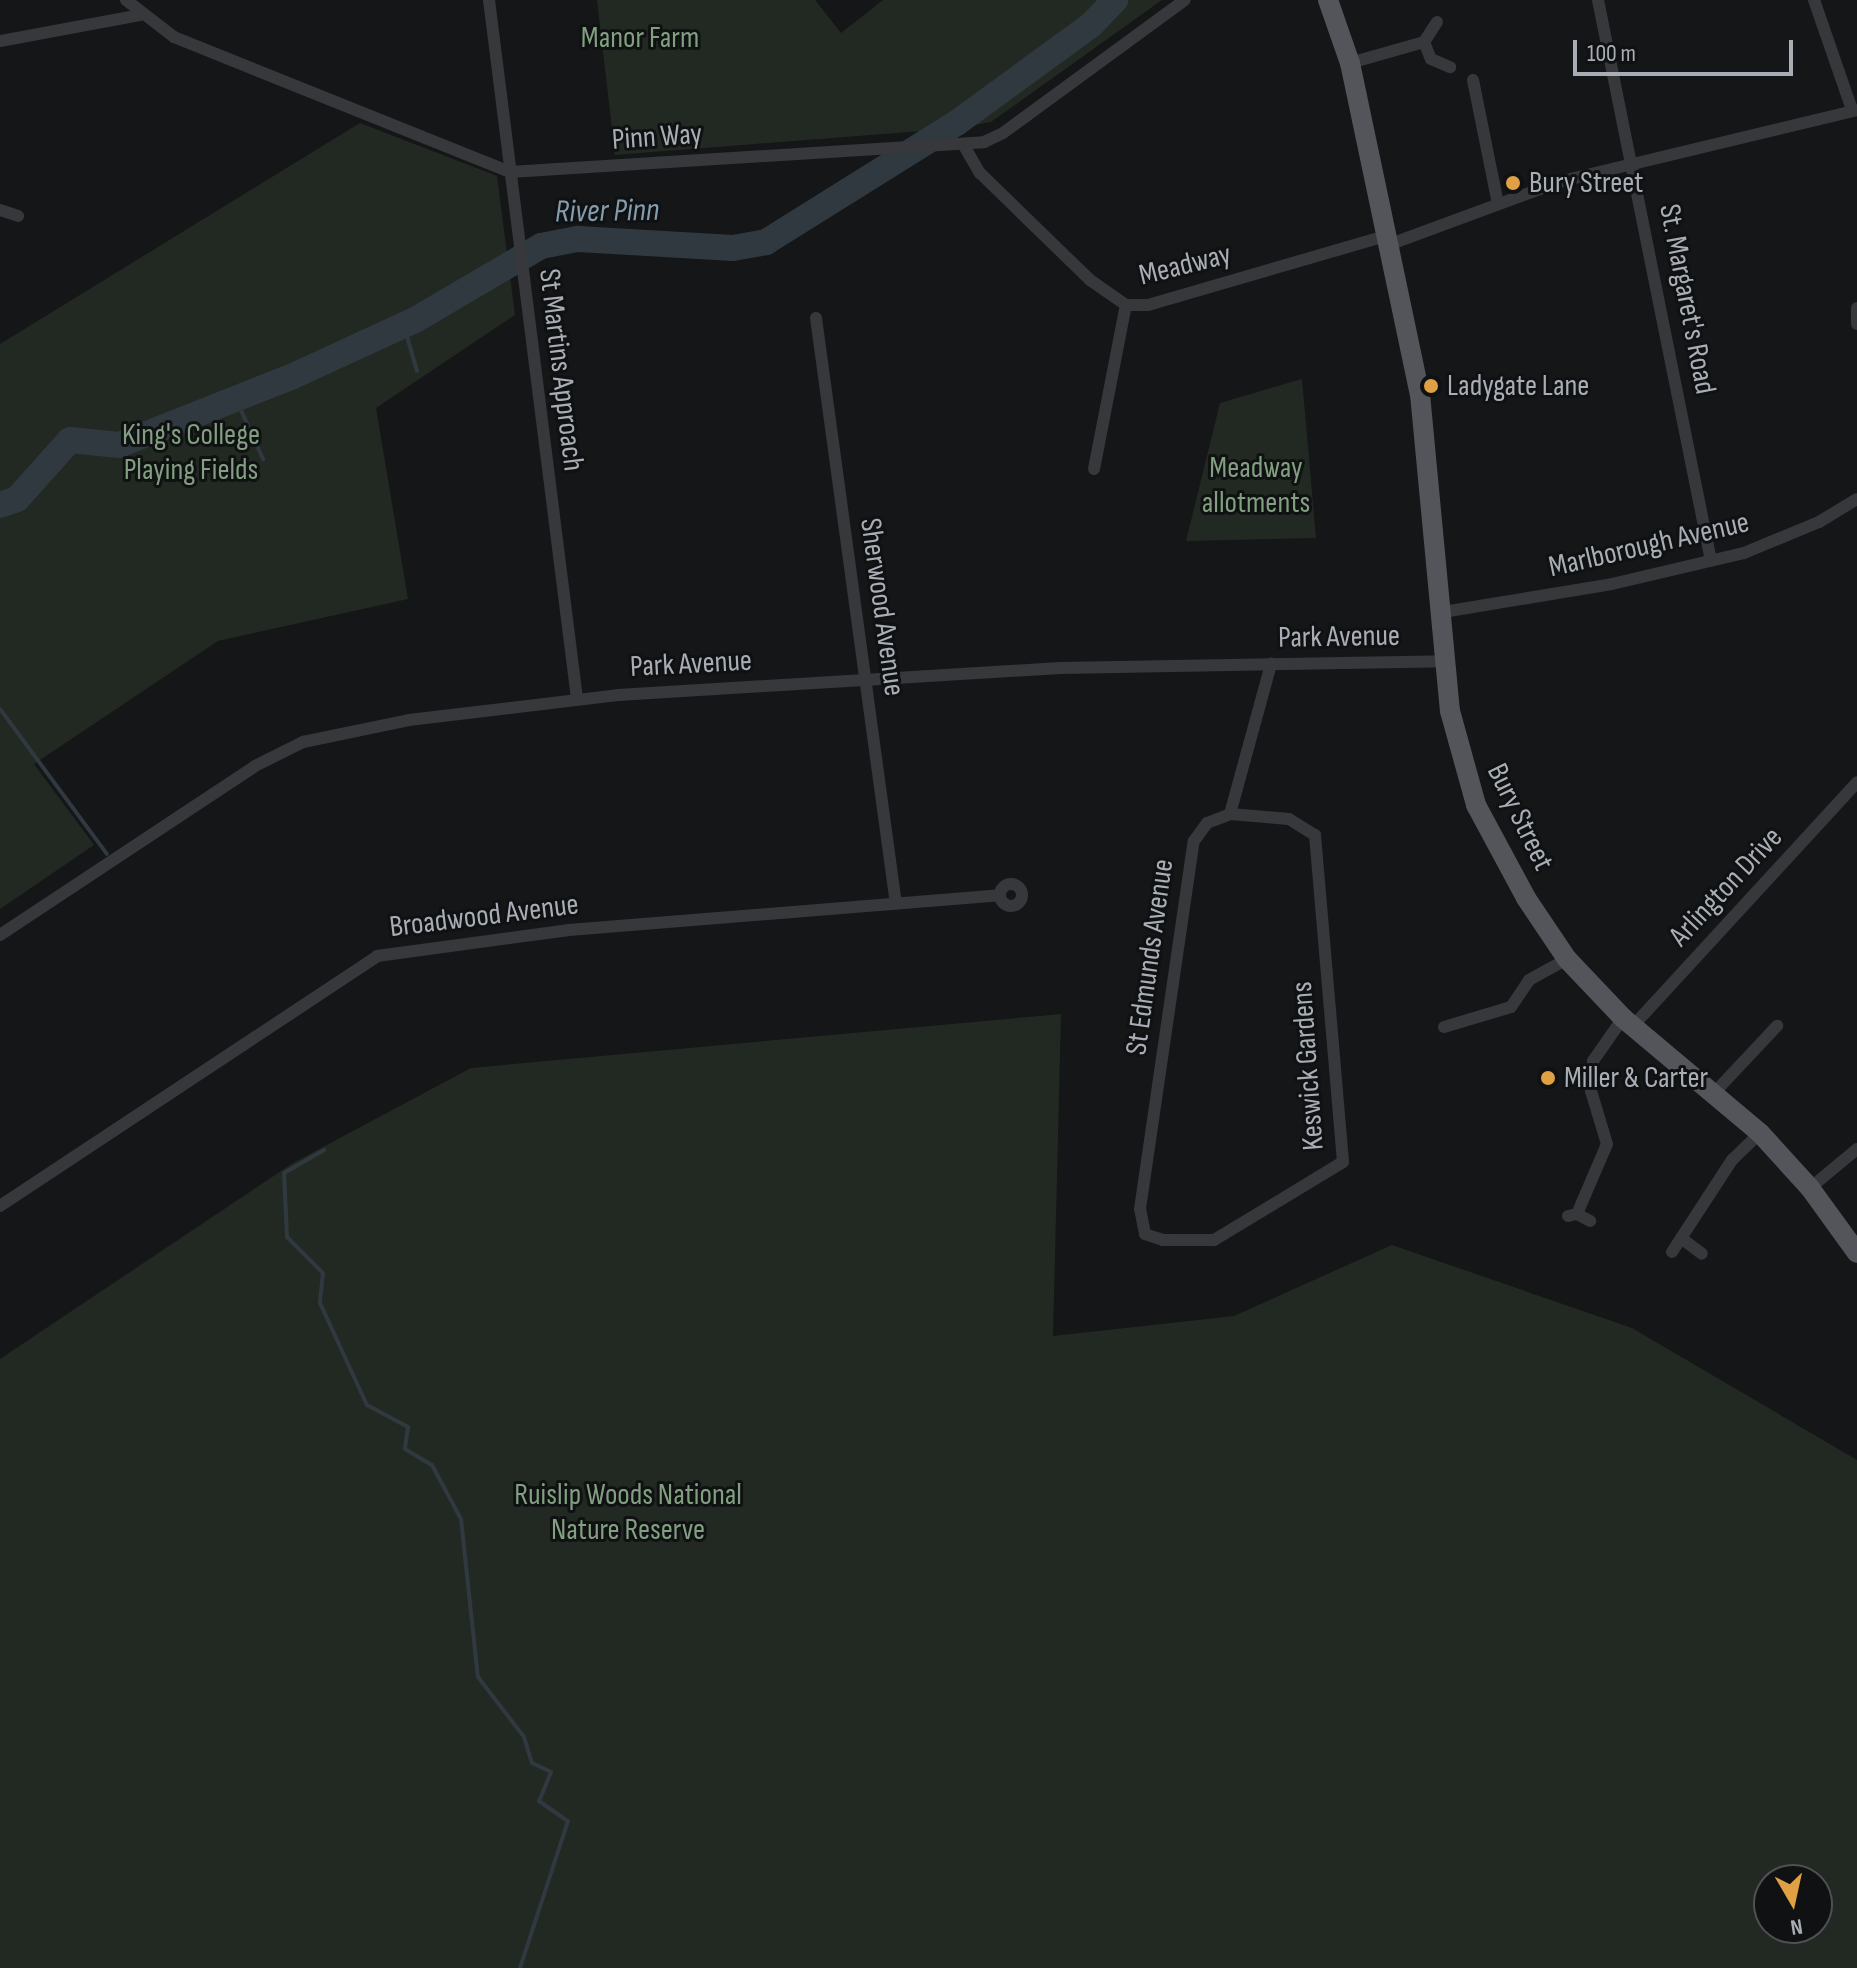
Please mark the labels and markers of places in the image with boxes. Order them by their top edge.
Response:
place label: Bury Street [1529,165,1643,201]
marker: Bury Street [1504,174,1522,192]
place label: Ladygate Lane [1447,368,1589,404]
marker: Ladygate Lane [1422,377,1440,395]
place label: Miller & Carter [1564,1060,1708,1096]
marker: Miller & Carter [1539,1069,1557,1087]

